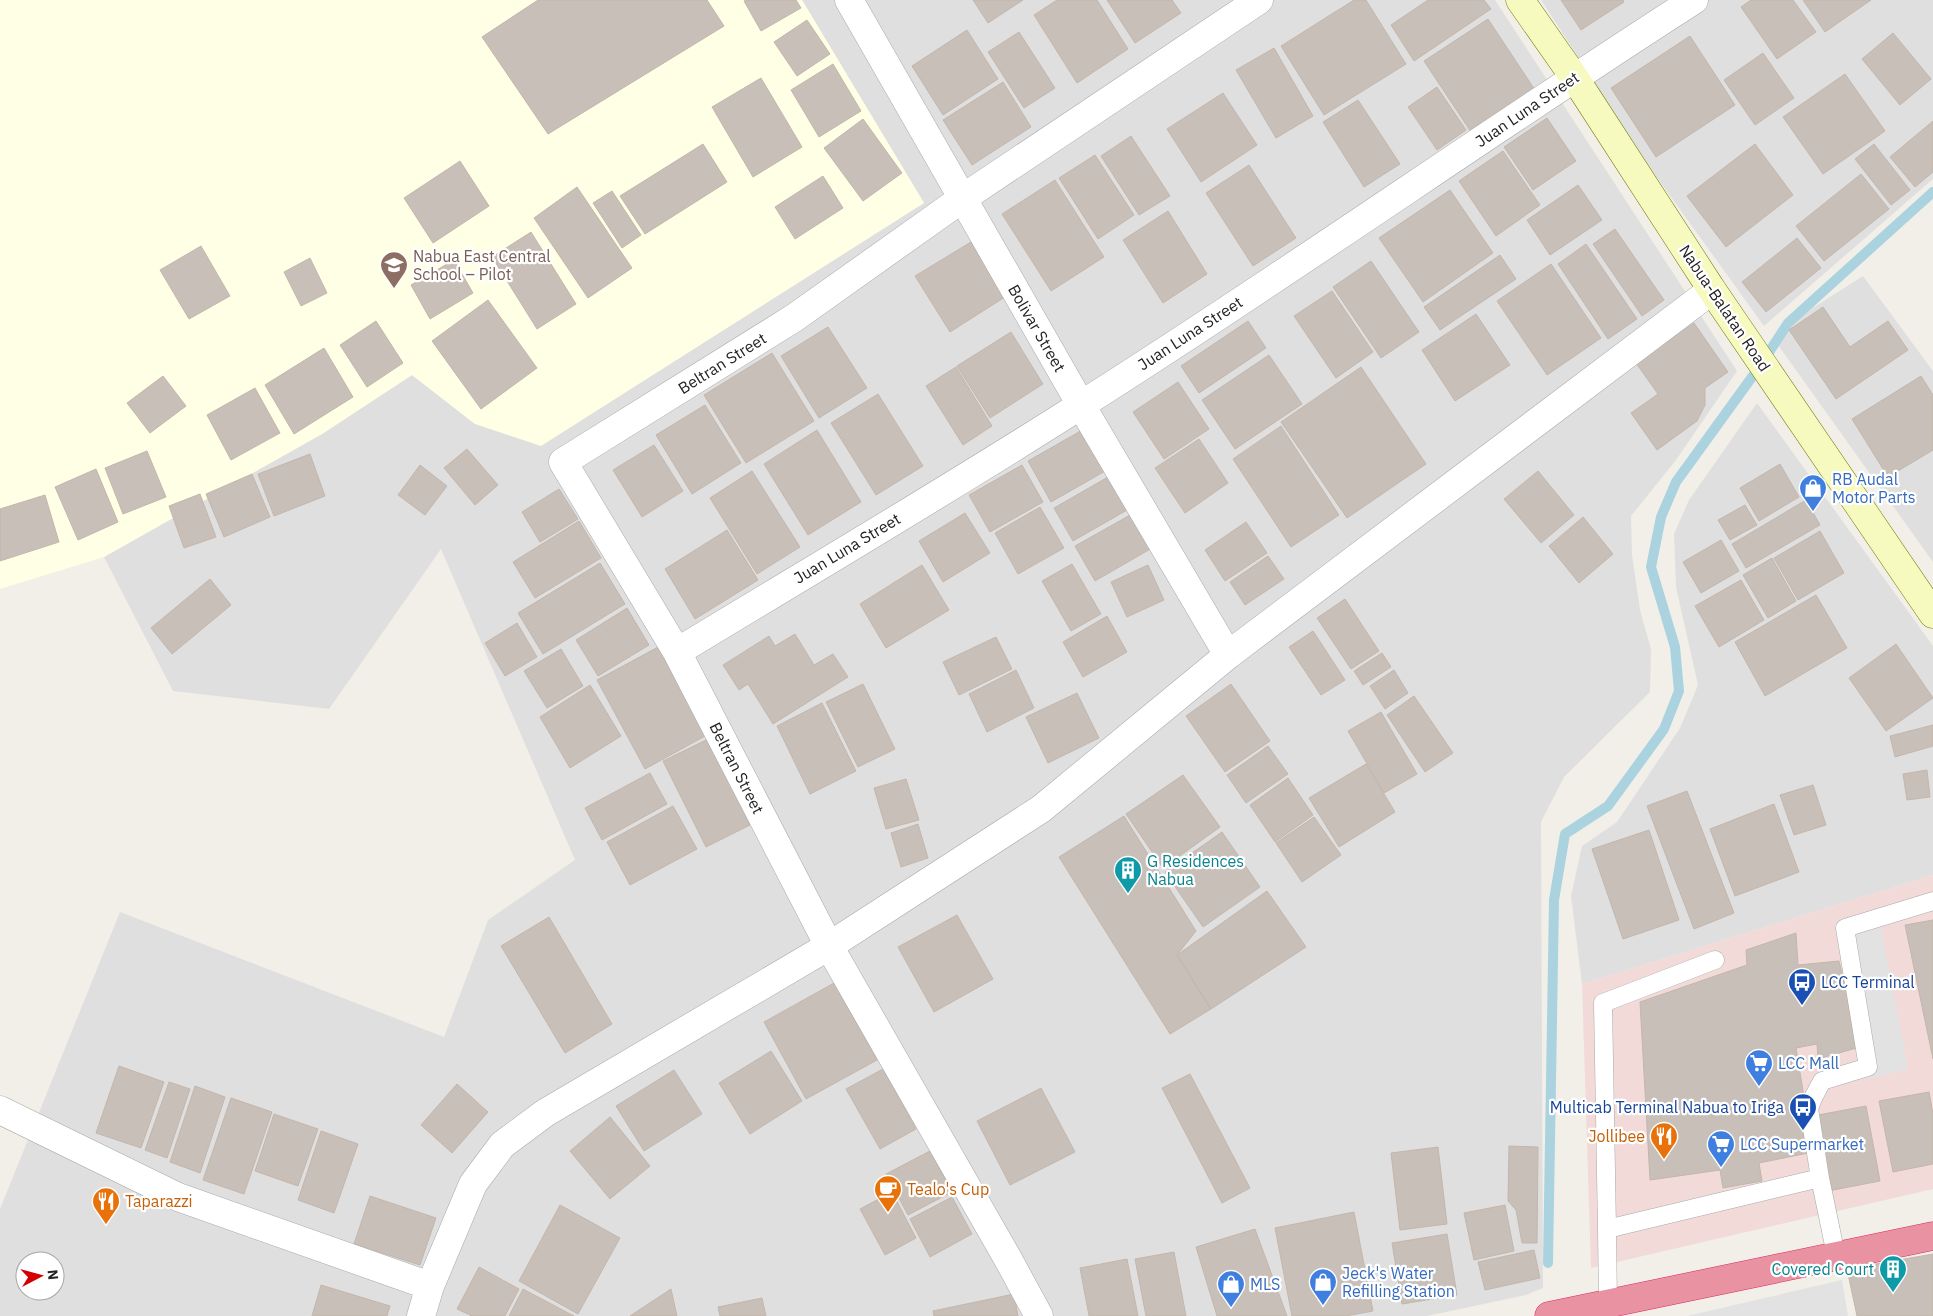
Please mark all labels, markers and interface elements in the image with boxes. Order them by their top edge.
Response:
street label: Juan Luna Street [1471,67,1583,151]
street label: Nabua-Balatan Road [1675,241,1775,375]
place label: Nabua East Central School – Pilot [413,246,551,284]
school or university icon: Nabua East Central School – Pilot [379,250,409,289]
street label: Bolivar Street [1004,281,1070,375]
street label: Juan Luna Street [1134,292,1246,374]
street label: Beltran Street [674,328,770,398]
place label: RB Audal Motor Parts [1832,469,1916,507]
shop icon: RB Audal Motor Parts [1798,473,1828,512]
street label: Juan Luna Street [790,508,904,588]
street label: Beltran Street [705,719,769,817]
place label: G Residences Nabua [1147,851,1244,889]
building icon: G Residences Nabua [1113,855,1143,894]
bus stop icon: LCC Terminal [1787,967,1817,1006]
place label: LCC Terminal [1821,972,1915,992]
supermarket icon: LCC Mall [1744,1048,1774,1087]
place label: LCC Mall [1778,1053,1839,1073]
bus stop icon: Multicab Terminal Nabua to Iriga [1788,1092,1818,1131]
place label: Multicab Terminal Nabua to Iriga [1550,1097,1784,1117]
restaurant icon: Jollibee [1649,1121,1679,1160]
place label: Jollibee [1588,1126,1645,1146]
supermarket icon: LCC Supermarket [1706,1129,1736,1168]
place label: LCC Supermarket [1740,1134,1864,1154]
cafe icon: Tealo's Cup [873,1174,903,1213]
place label: Tealo's Cup [907,1179,989,1199]
restaurant icon: Taparazzi [91,1186,121,1225]
place label: Taparazzi [125,1191,193,1211]
north arrow [15,1251,65,1301]
building icon: Covered Court [1878,1254,1908,1293]
place label: Covered Court [1772,1259,1874,1279]
place label: Jeck's Water Refilling Station [1342,1263,1455,1301]
shop icon: Jeck's Water Refilling Station [1308,1267,1338,1306]
text: N [43,1269,62,1281]
shop icon: MLS [1216,1269,1246,1308]
place label: MLS [1250,1274,1280,1294]

